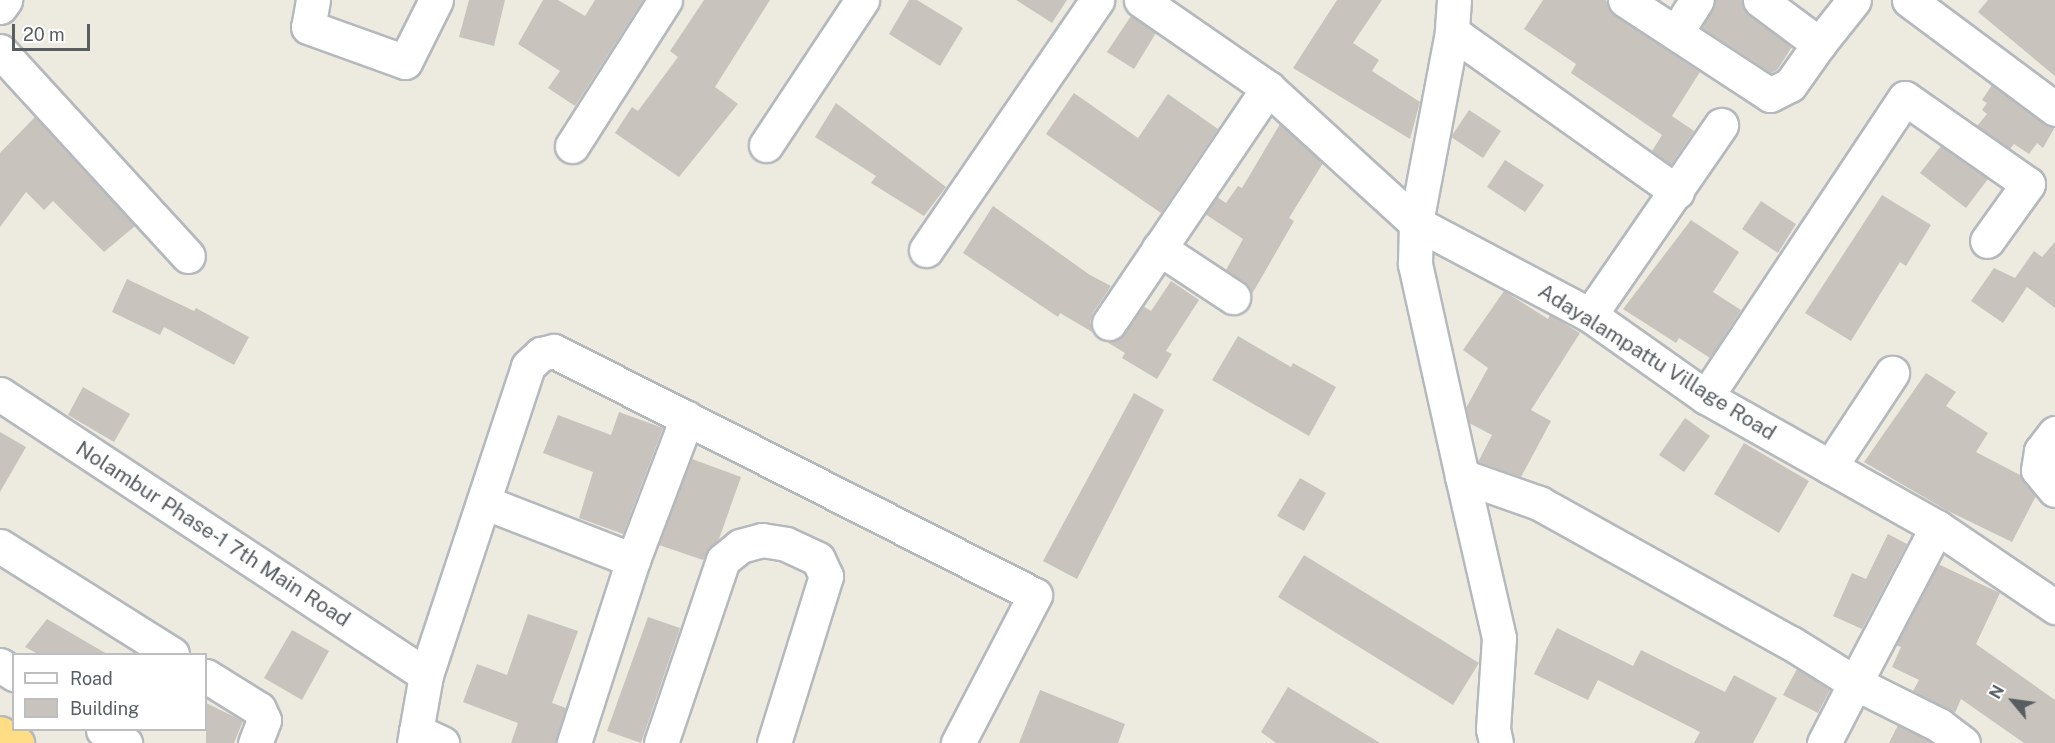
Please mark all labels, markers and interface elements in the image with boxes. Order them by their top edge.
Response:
scale bar [15,12,93,50]
text: 20 m [23,24,65,45]
street label: Adayalampattu Village Road [1533,278,1781,446]
street label: Nolambur Phase-1 7th Main Road [71,436,355,632]
legend [12,653,207,731]
text: Road [70,668,113,689]
north arrow [1983,671,2043,731]
text: N [1985,682,2008,702]
text: Building [70,698,139,719]

